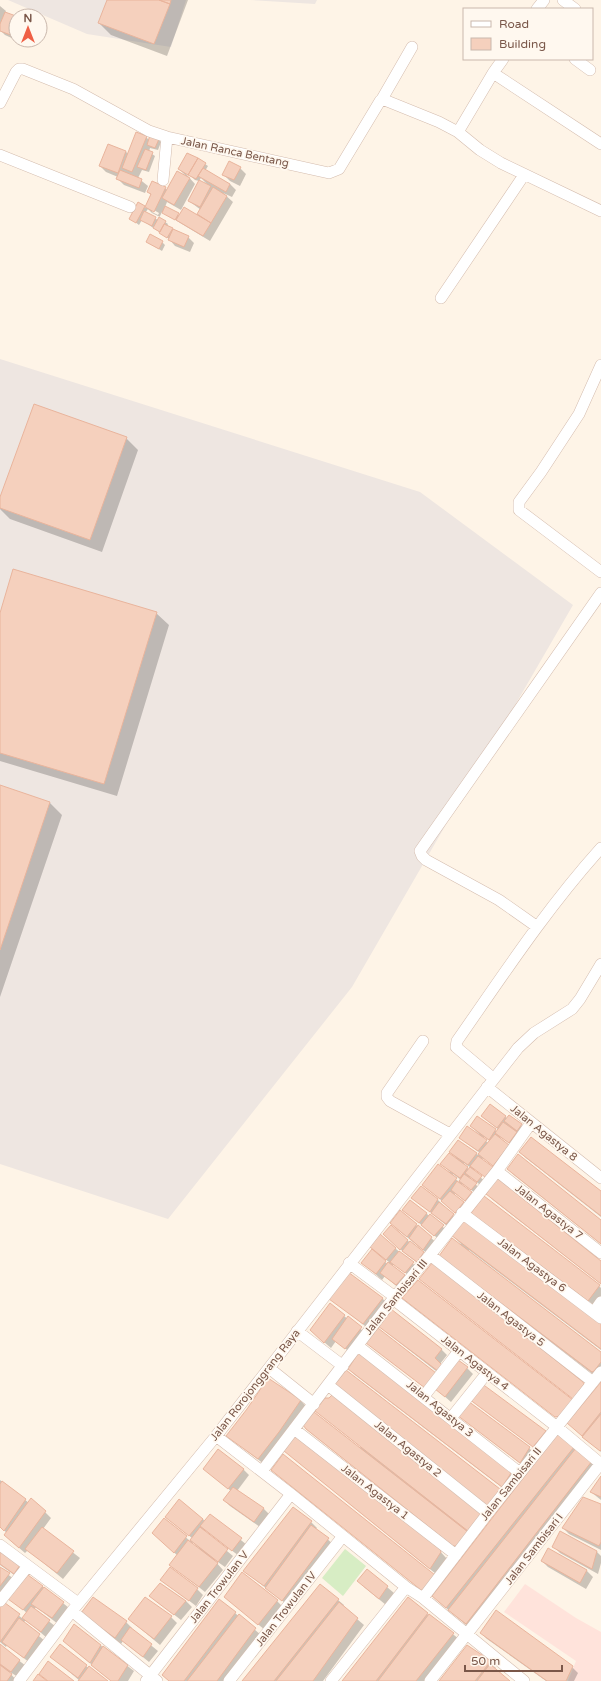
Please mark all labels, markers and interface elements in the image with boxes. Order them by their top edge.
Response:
north arrow [8,8,48,48]
legend [463,8,593,60]
text: N [24,12,32,25]
text: Road [499,17,529,31]
text: Building [499,37,546,51]
street label: Jalan Ranca Bentang [180,134,290,170]
street label: Jalan Agastya 8 [508,1102,580,1164]
street label: Jalan Agastya 7 [513,1182,585,1242]
street label: Jalan Agastya 6 [495,1235,569,1295]
street label: Jalan Sambisari III [362,1257,430,1337]
street label: Jalan Agastya 5 [475,1289,547,1349]
street label: Jalan Rorojonggrang Raya [207,1327,303,1443]
street label: Jalan Agastya 4 [439,1333,511,1393]
street label: Jalan Agastya 3 [404,1378,476,1440]
street label: Jalan Agastya 2 [372,1418,444,1480]
street label: Jalan Sambisari II [478,1445,544,1523]
street label: Jalan Agastya 1 [339,1462,411,1522]
street label: Jalan Sambisari I [502,1511,566,1587]
street label: Jalan Trowulan V [187,1548,251,1626]
street label: Jalan Trowulan IV [253,1569,319,1649]
scale bar [465,1647,562,1673]
text: 50 m [471,1654,500,1668]

